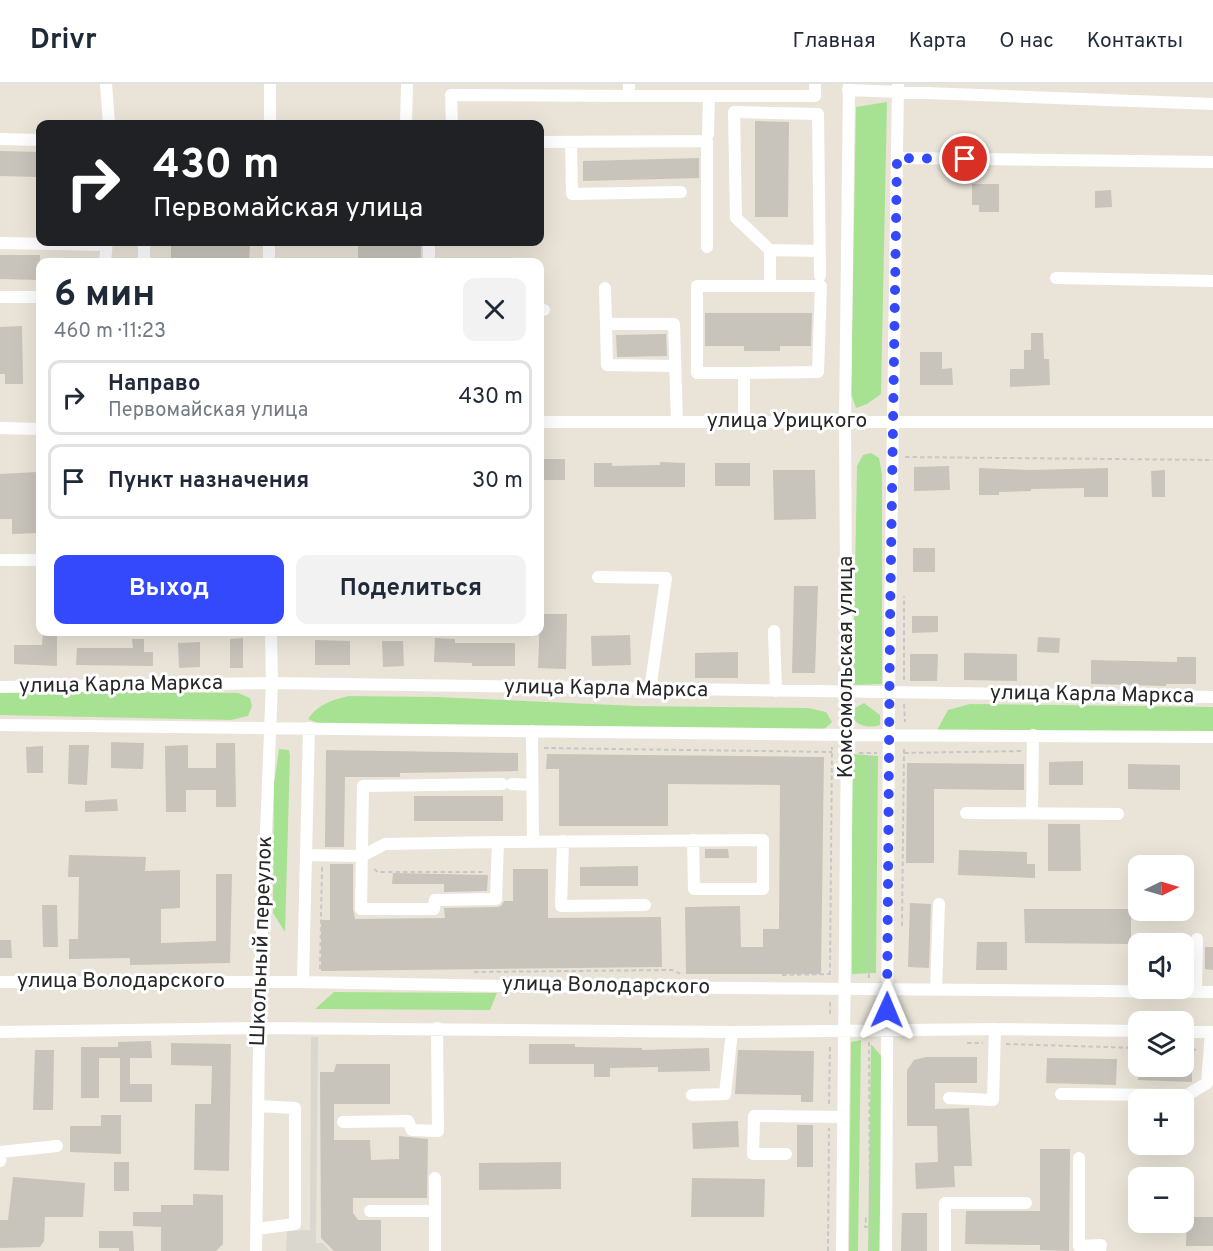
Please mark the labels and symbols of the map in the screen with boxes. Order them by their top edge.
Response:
pin [939,133,990,184]
street label: улица Урицкого [707,408,867,435]
street label: Комсомольская улица [833,556,860,778]
street label: улица Карла Маркса [19,670,223,700]
street label: улица Карла Маркса [504,674,708,704]
street label: улица Карла Маркса [990,680,1194,710]
street label: Школьный переулок [245,835,279,1047]
north arrow [1128,855,1194,921]
street label: улица Володарского [17,968,225,995]
street label: улица Володарского [502,971,710,1001]
position arrow [855,978,919,1042]

